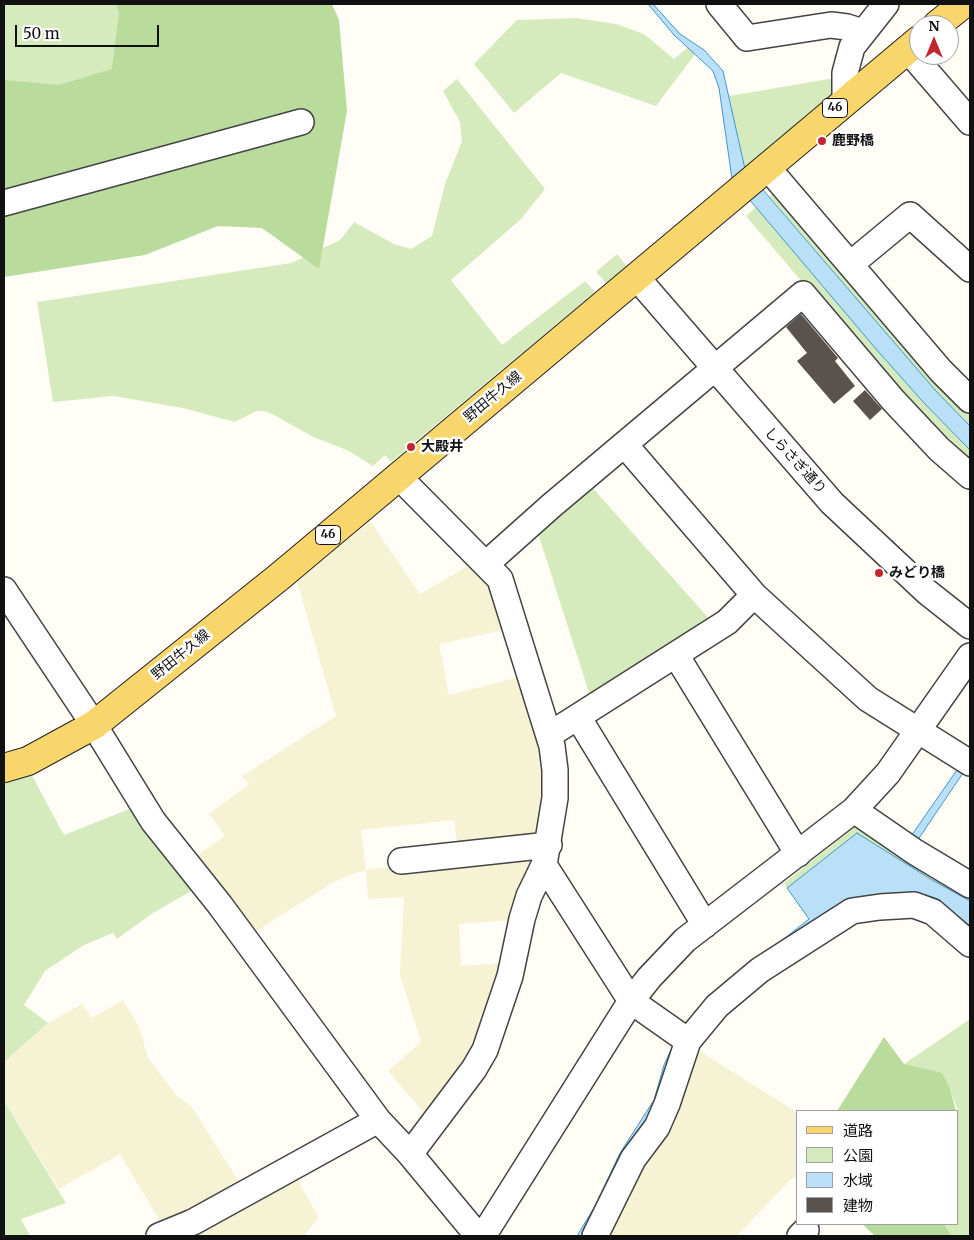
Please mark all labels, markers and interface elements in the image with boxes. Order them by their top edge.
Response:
scale bar [18,15,161,47]
north arrow [909,15,959,65]
text: N [928,17,940,35]
text: 50 m [23,24,60,43]
road number: 46 [822,99,848,118]
place label: 鹿野橋 [832,133,874,149]
marker: 鹿野橋 [816,135,828,147]
street label: 野田牛久線 [461,368,525,426]
street label: しらさぎ通り [761,424,829,498]
place label: 大殿井 [421,439,463,455]
marker: 大殿井 [405,441,417,453]
road number: 46 [316,526,340,544]
place label: みどり橋 [889,565,945,581]
marker: みどり橋 [873,567,885,579]
street label: 野田牛久線 [149,626,213,684]
legend [796,1110,959,1225]
text: 道路 [843,1121,873,1140]
text: 公園 [843,1146,873,1165]
text: 水域 [843,1171,873,1190]
text: 建物 [843,1196,873,1215]

